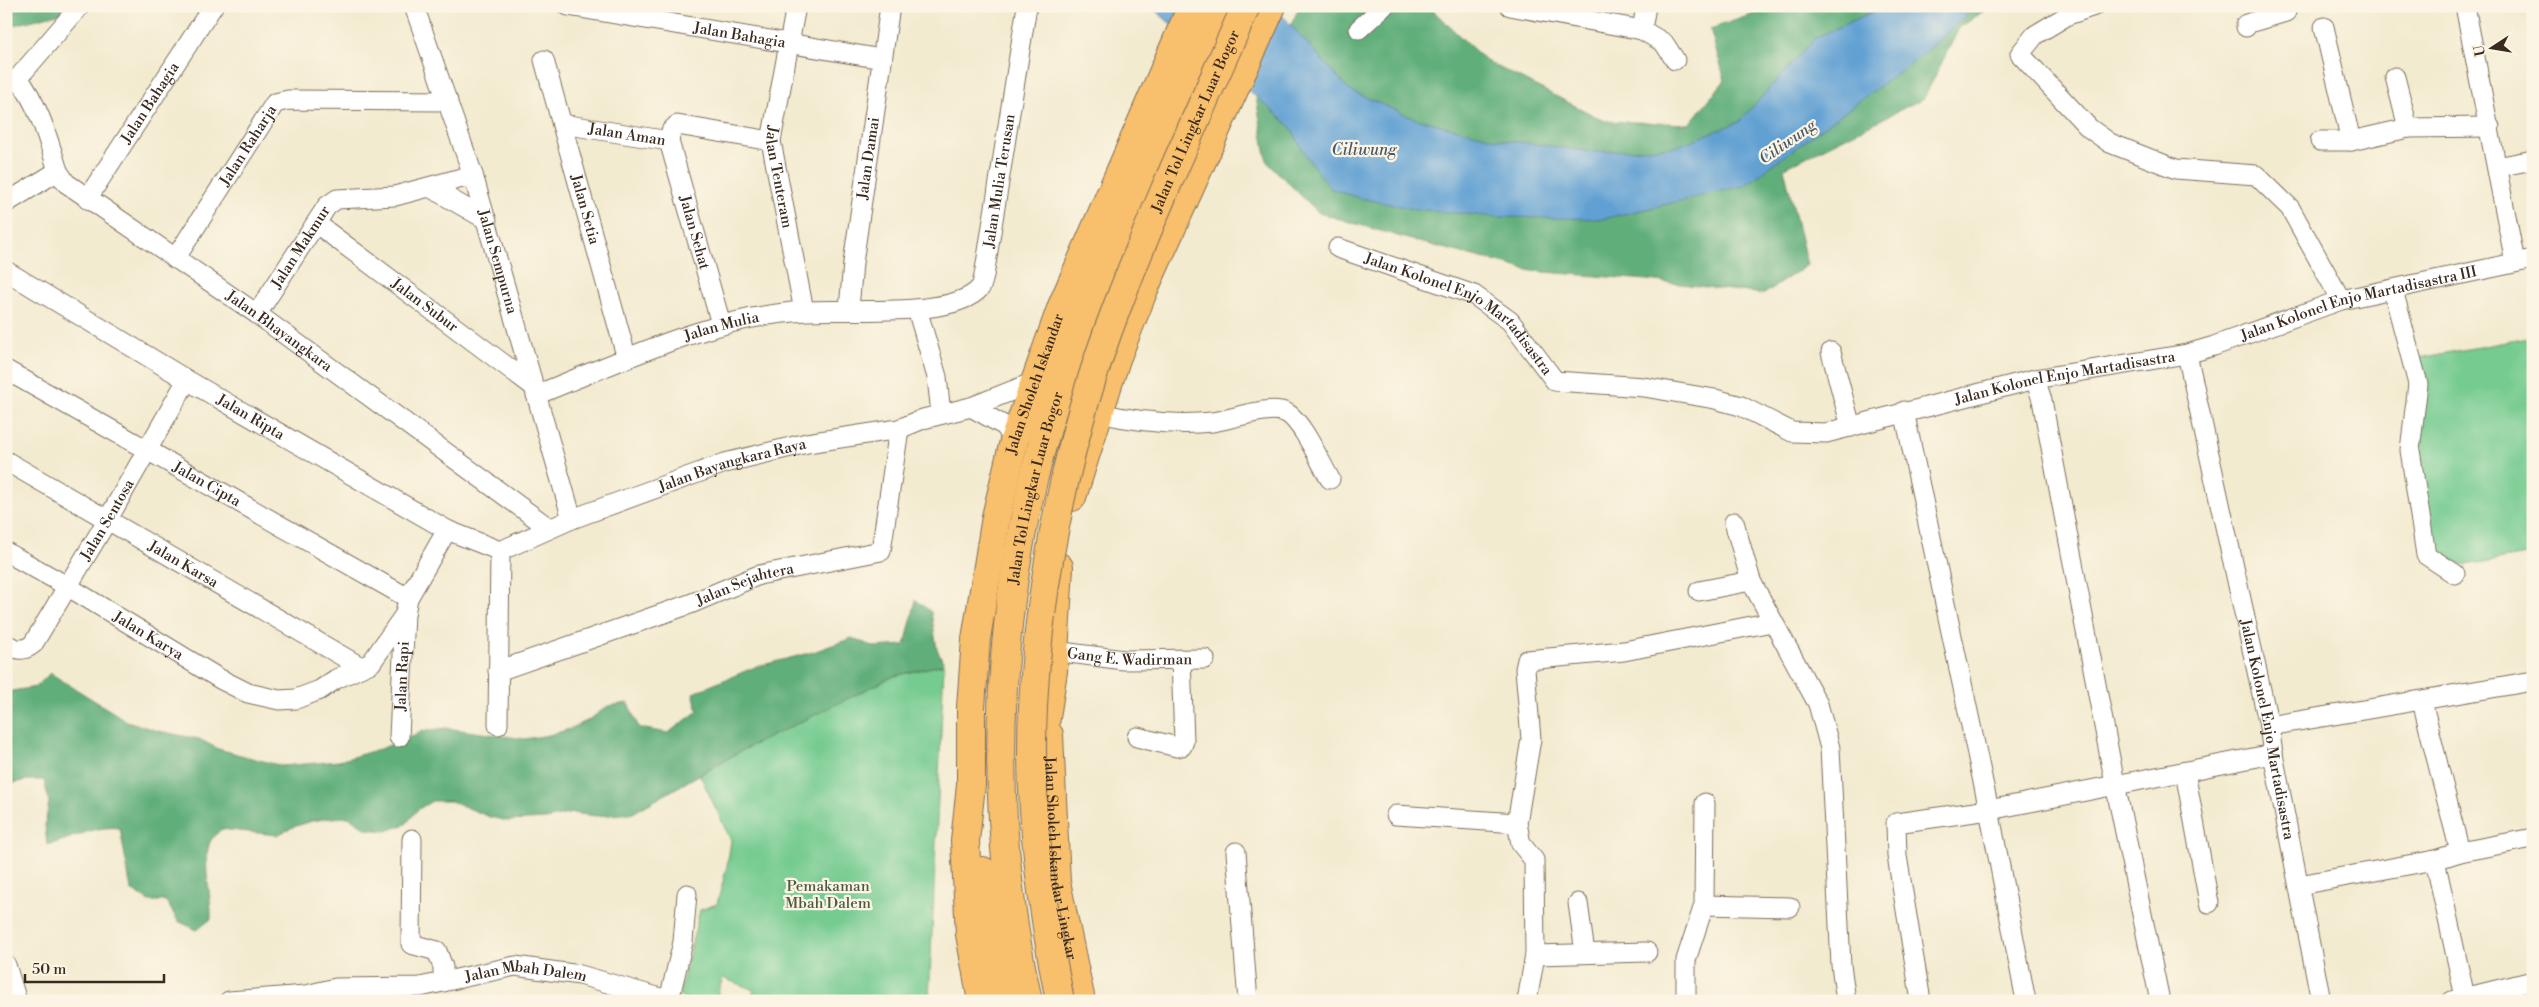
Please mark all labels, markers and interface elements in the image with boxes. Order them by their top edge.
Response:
street label: Jalan Bahagia [691,18,787,53]
north arrow [2466,22,2516,72]
street label: Jalan Tol Lingkar Luar Bogor [1147,27,1244,216]
text: U [2470,43,2490,58]
street label: Jalan Bahagia [116,58,184,148]
street label: Jalan Raharja [215,101,281,190]
street label: Jalan Mulia Terusan [980,113,1020,250]
water label: Ciliwung [1755,115,1820,169]
street label: Jalan Damai [853,116,884,202]
street label: Jalan Aman [586,119,667,150]
street label: Jalan Tenteram [761,123,797,230]
water label: Ciliwung [1332,140,1397,160]
street label: Jalan Setia [566,171,604,247]
street label: Jalan Sehat [675,192,714,272]
street label: Jalan Makmur [267,202,335,293]
street label: Jalan Sempurna [473,206,522,316]
street label: Jalan Kolonel Enjo Martadisastra [1361,249,1556,379]
street label: Jalan Kolonel Enjo Martadisastra III [2237,262,2479,346]
street label: Jalan Subur [387,274,462,337]
street label: Jalan Bhayangkara [221,286,336,376]
street label: Jalan Mulia [681,308,761,346]
street label: Jalan Sholeh Iskandar [1002,311,1069,457]
street label: Jalan Kolonel Enjo Martadisastra [1951,347,2177,410]
street label: Jalan Tol Lingkar Luar Bogor [1004,389,1068,587]
street label: Jalan Ripta [212,390,288,444]
street label: Jalan Bayangkara Raya [655,434,809,497]
street label: Jalan Cipta [168,457,244,511]
street label: Jalan Sentosa [76,476,139,565]
street label: Jalan Karsa [144,536,222,592]
street label: Jalan Sejahtera [692,559,796,611]
street label: Jalan Karya [108,607,187,665]
street label: Jalan Kolonel Enjo Martadisastra [2235,616,2299,842]
street label: Jalan Rapi [391,641,414,713]
street label: Gang E. Wadirman [1066,644,1192,670]
street label: Jalan Sholeh Iskandar Lingkar [1040,755,1081,962]
park label: Pemakaman Mbah Dalem [785,877,871,913]
scale bar [25,952,164,984]
street label: Jalan Mbah Dalem [462,957,589,987]
text: 50 m [32,960,66,979]

